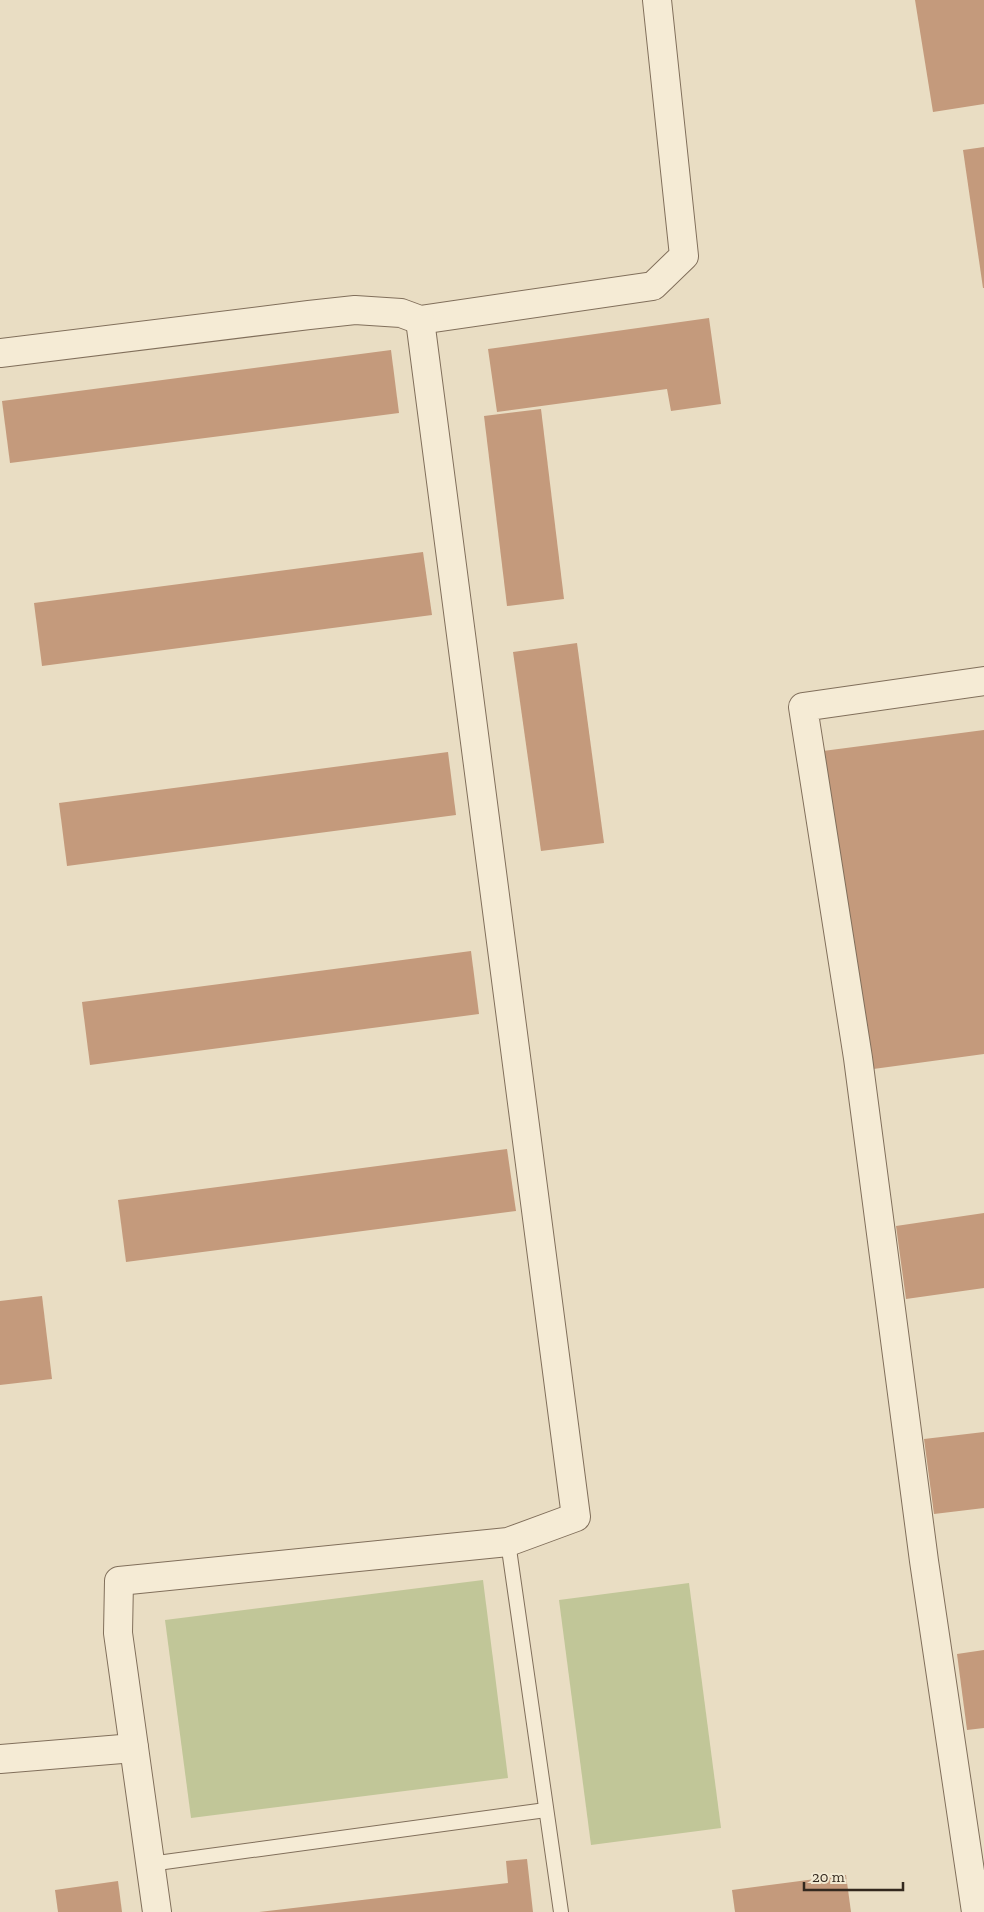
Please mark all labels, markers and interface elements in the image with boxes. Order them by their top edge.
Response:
scale bar [804,1860,903,1892]
text: 20 m [812,1868,845,1886]

